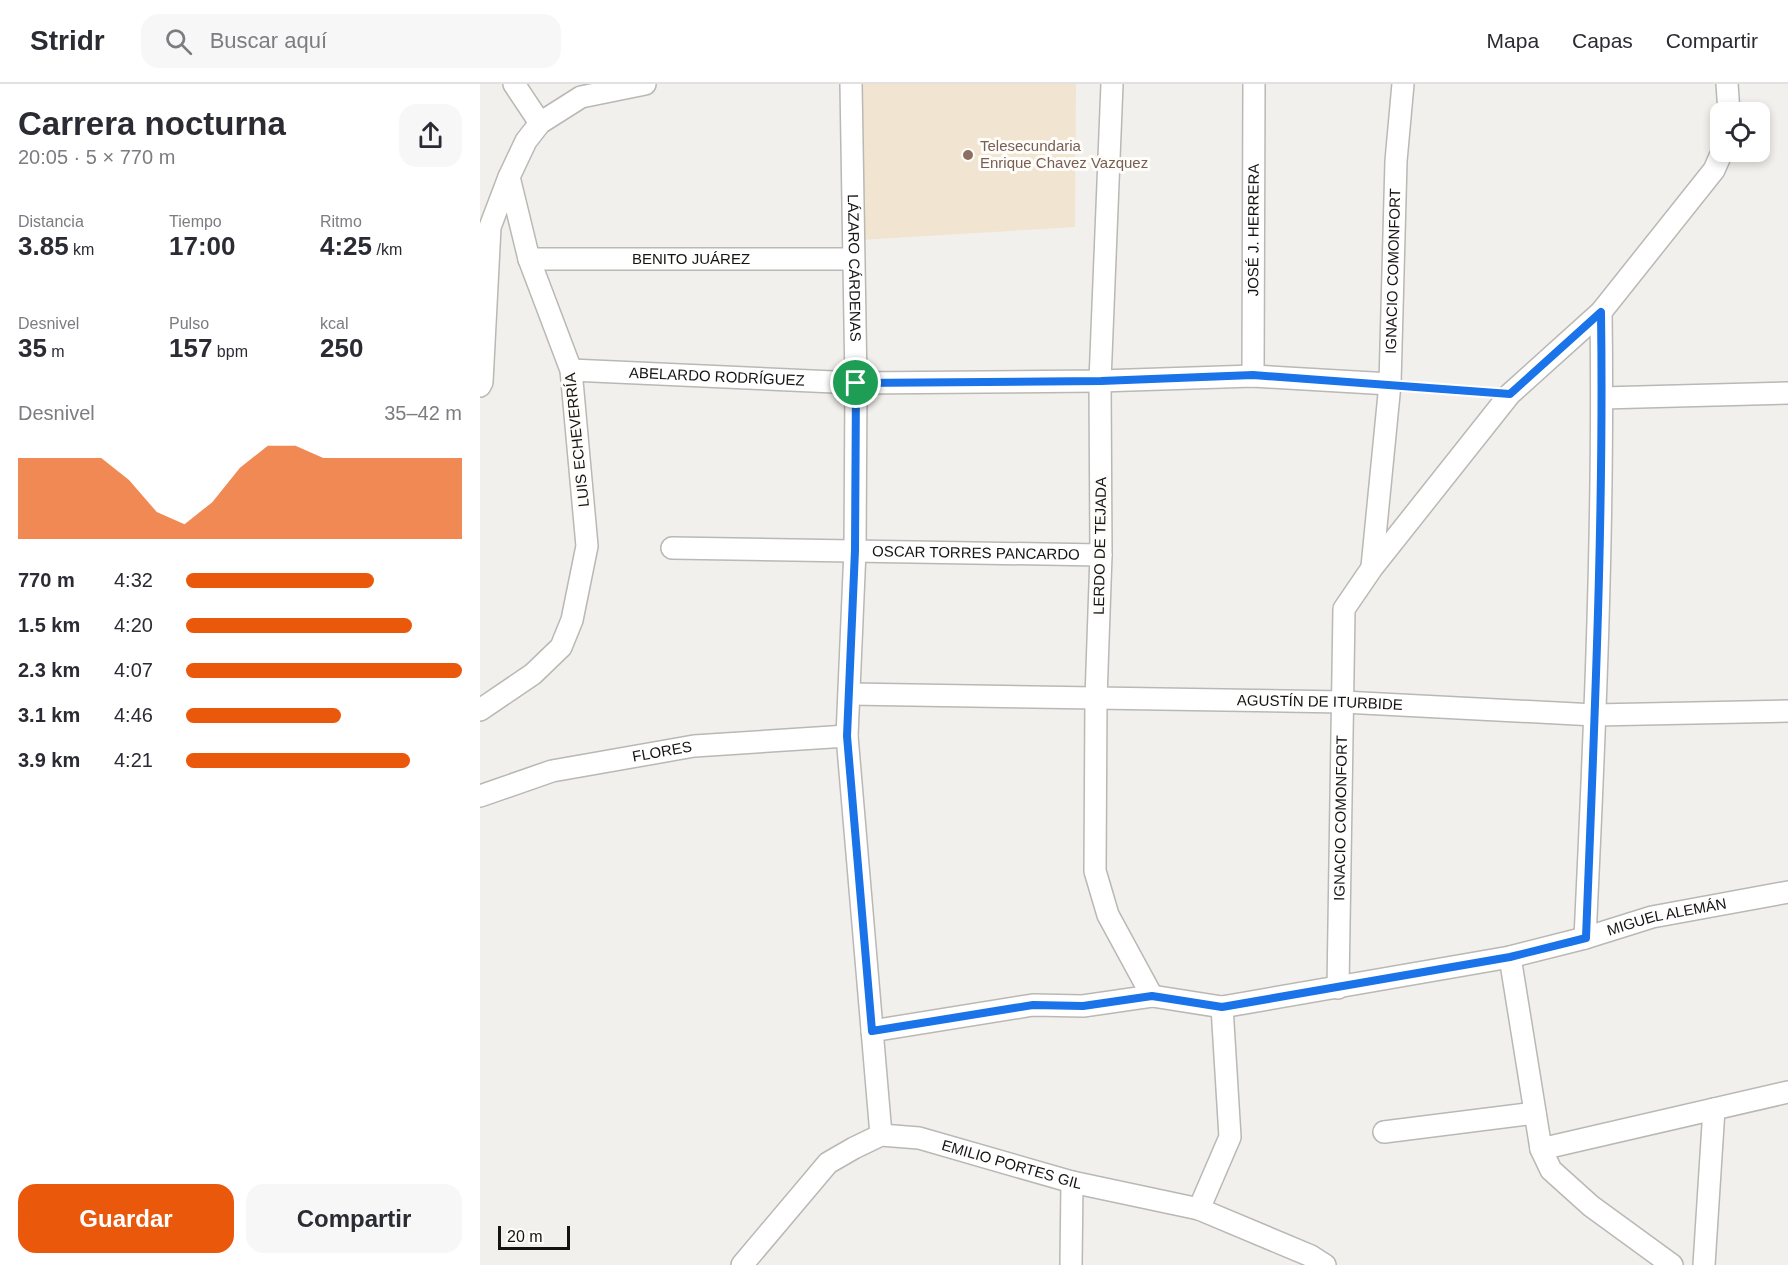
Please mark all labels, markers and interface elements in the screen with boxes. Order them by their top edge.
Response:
search box [141,14,561,68]
text: Stridr [30,25,105,56]
icon: search [162,25,195,58]
text: Buscar aquí [210,28,327,53]
text: Mapa [1487,29,1539,52]
text: Capas [1572,29,1633,52]
text: Compartir [1666,29,1758,52]
map controls [1710,102,1770,162]
button: locate [1710,102,1770,162]
button: share [399,104,462,167]
text: Carrera nocturna [18,105,286,142]
place label: Telesecundaria Enrique Chavez Vazquez [980,137,1148,171]
text: 20:05 · 5 × 770 m [18,146,175,168]
marker: Telesecundaria Enrique Chavez Vazquez [961,148,975,162]
street label: JOSÉ J. HERRERA [1244,164,1262,296]
street label: IGNACIO COMONFORT [1382,188,1403,354]
street label: LÁZARO CÁRDENAS [845,194,864,342]
text: Distancia [18,213,84,230]
text: Tiempo [169,213,222,230]
text: Ritmo [320,213,362,230]
text: 3.85 [18,231,69,261]
text: 17:00 [169,231,236,261]
text: 4:25 [320,231,372,261]
text: km [69,241,94,258]
text: /km [372,241,402,258]
street label: BENITO JUÁREZ [632,250,750,267]
text: Desnivel [18,315,79,332]
text: Pulso [169,315,209,332]
text: kcal [320,315,348,332]
text: 35 [18,333,47,363]
text: 157 [169,333,212,363]
text: 250 [320,333,363,363]
text: m [47,343,65,360]
text: bpm [212,343,248,360]
pin [830,357,881,408]
street label: ABELARDO RODRÍGUEZ [629,364,805,389]
icon: arrive [839,366,872,399]
street label: LUIS ECHEVERRÍA [561,372,592,508]
text: Desnivel [18,402,95,424]
text: 35–42 m [384,402,462,424]
street label: LERDO DE TEJADA [1090,477,1109,615]
street label: OSCAR TORRES PANCARDO [872,542,1080,563]
text: 770 m [18,569,75,591]
text: 4:32 [114,569,153,591]
text: 1.5 km [18,614,80,636]
text: 4:20 [114,614,153,636]
text: 2.3 km [18,659,80,681]
text: 4:07 [114,659,153,681]
street label: AGUSTÍN DE ITURBIDE [1237,691,1403,713]
text: 3.1 km [18,704,80,726]
text: 4:46 [114,704,153,726]
street label: IGNACIO COMONFORT [1330,735,1350,901]
street label: FLORES [631,738,693,765]
text: 3.9 km [18,749,80,771]
text: 4:21 [114,749,153,771]
street label: MIGUEL ALEMÁN [1605,895,1728,939]
street label: EMILIO PORTES GIL [940,1136,1083,1192]
button: Guardar [18,1184,234,1253]
button: Compartir [246,1184,462,1253]
scale bar [498,1223,570,1250]
text: 20 m [507,1228,543,1245]

